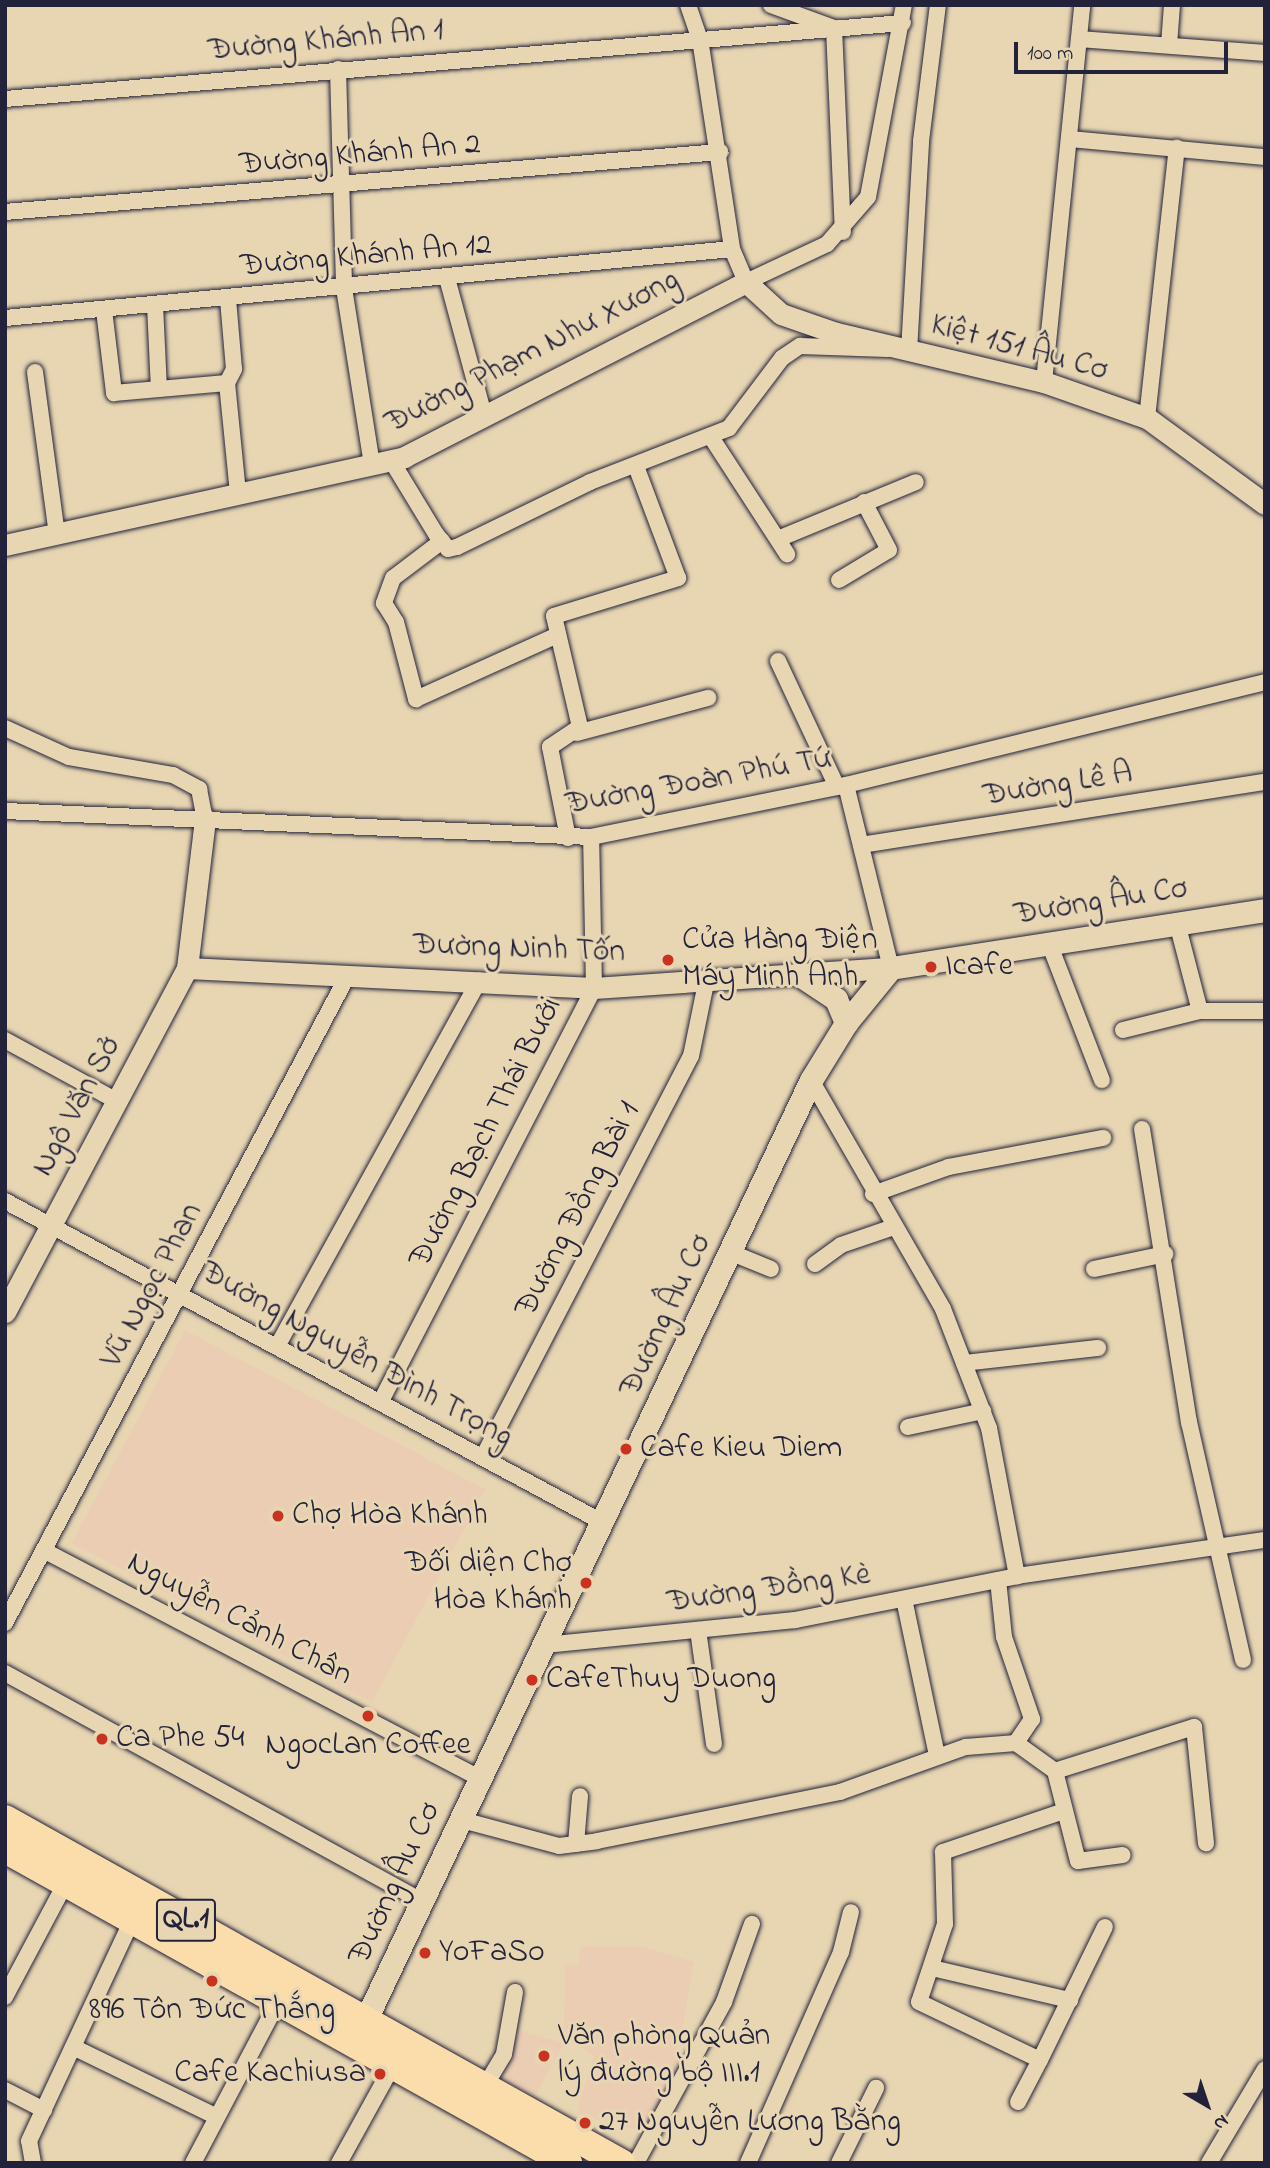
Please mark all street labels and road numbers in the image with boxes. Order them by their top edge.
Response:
street label: Đường Khánh An 1 [207,13,445,71]
street label: Đường Khánh An 2 [238,126,482,186]
street label: Đường Khánh An 12 [239,227,493,287]
street label: Đường Phạm Như Xương [380,262,686,444]
street label: Kiệt 151 Âu Cơ [926,307,1112,391]
street label: Đường Đoàn Phú Tứ [563,741,835,825]
street label: Đường Lê A [981,755,1135,817]
street label: Đường Âu Cơ [1012,870,1190,936]
street label: Đường Ninh Tốn [412,927,626,973]
street label: Đường Bạch Thái Bưởi [402,991,572,1275]
street label: Ngô Văn Sở [25,1031,131,1183]
street label: Đường Đồng Bài 1 [508,1096,650,1324]
street label: Vũ Ngọc Phan [94,1197,212,1375]
street label: Đường Âu Cơ [613,1229,721,1403]
street label: Đường Nguyễn Đình Trọng [193,1254,519,1458]
street label: Nguyễn Cảnh Chân [120,1544,358,1696]
street label: Đường Đồng Kè [665,1557,873,1623]
street label: Đường Âu Cơ [342,1797,450,1971]
road number: QL.1 [154,1894,218,1946]

